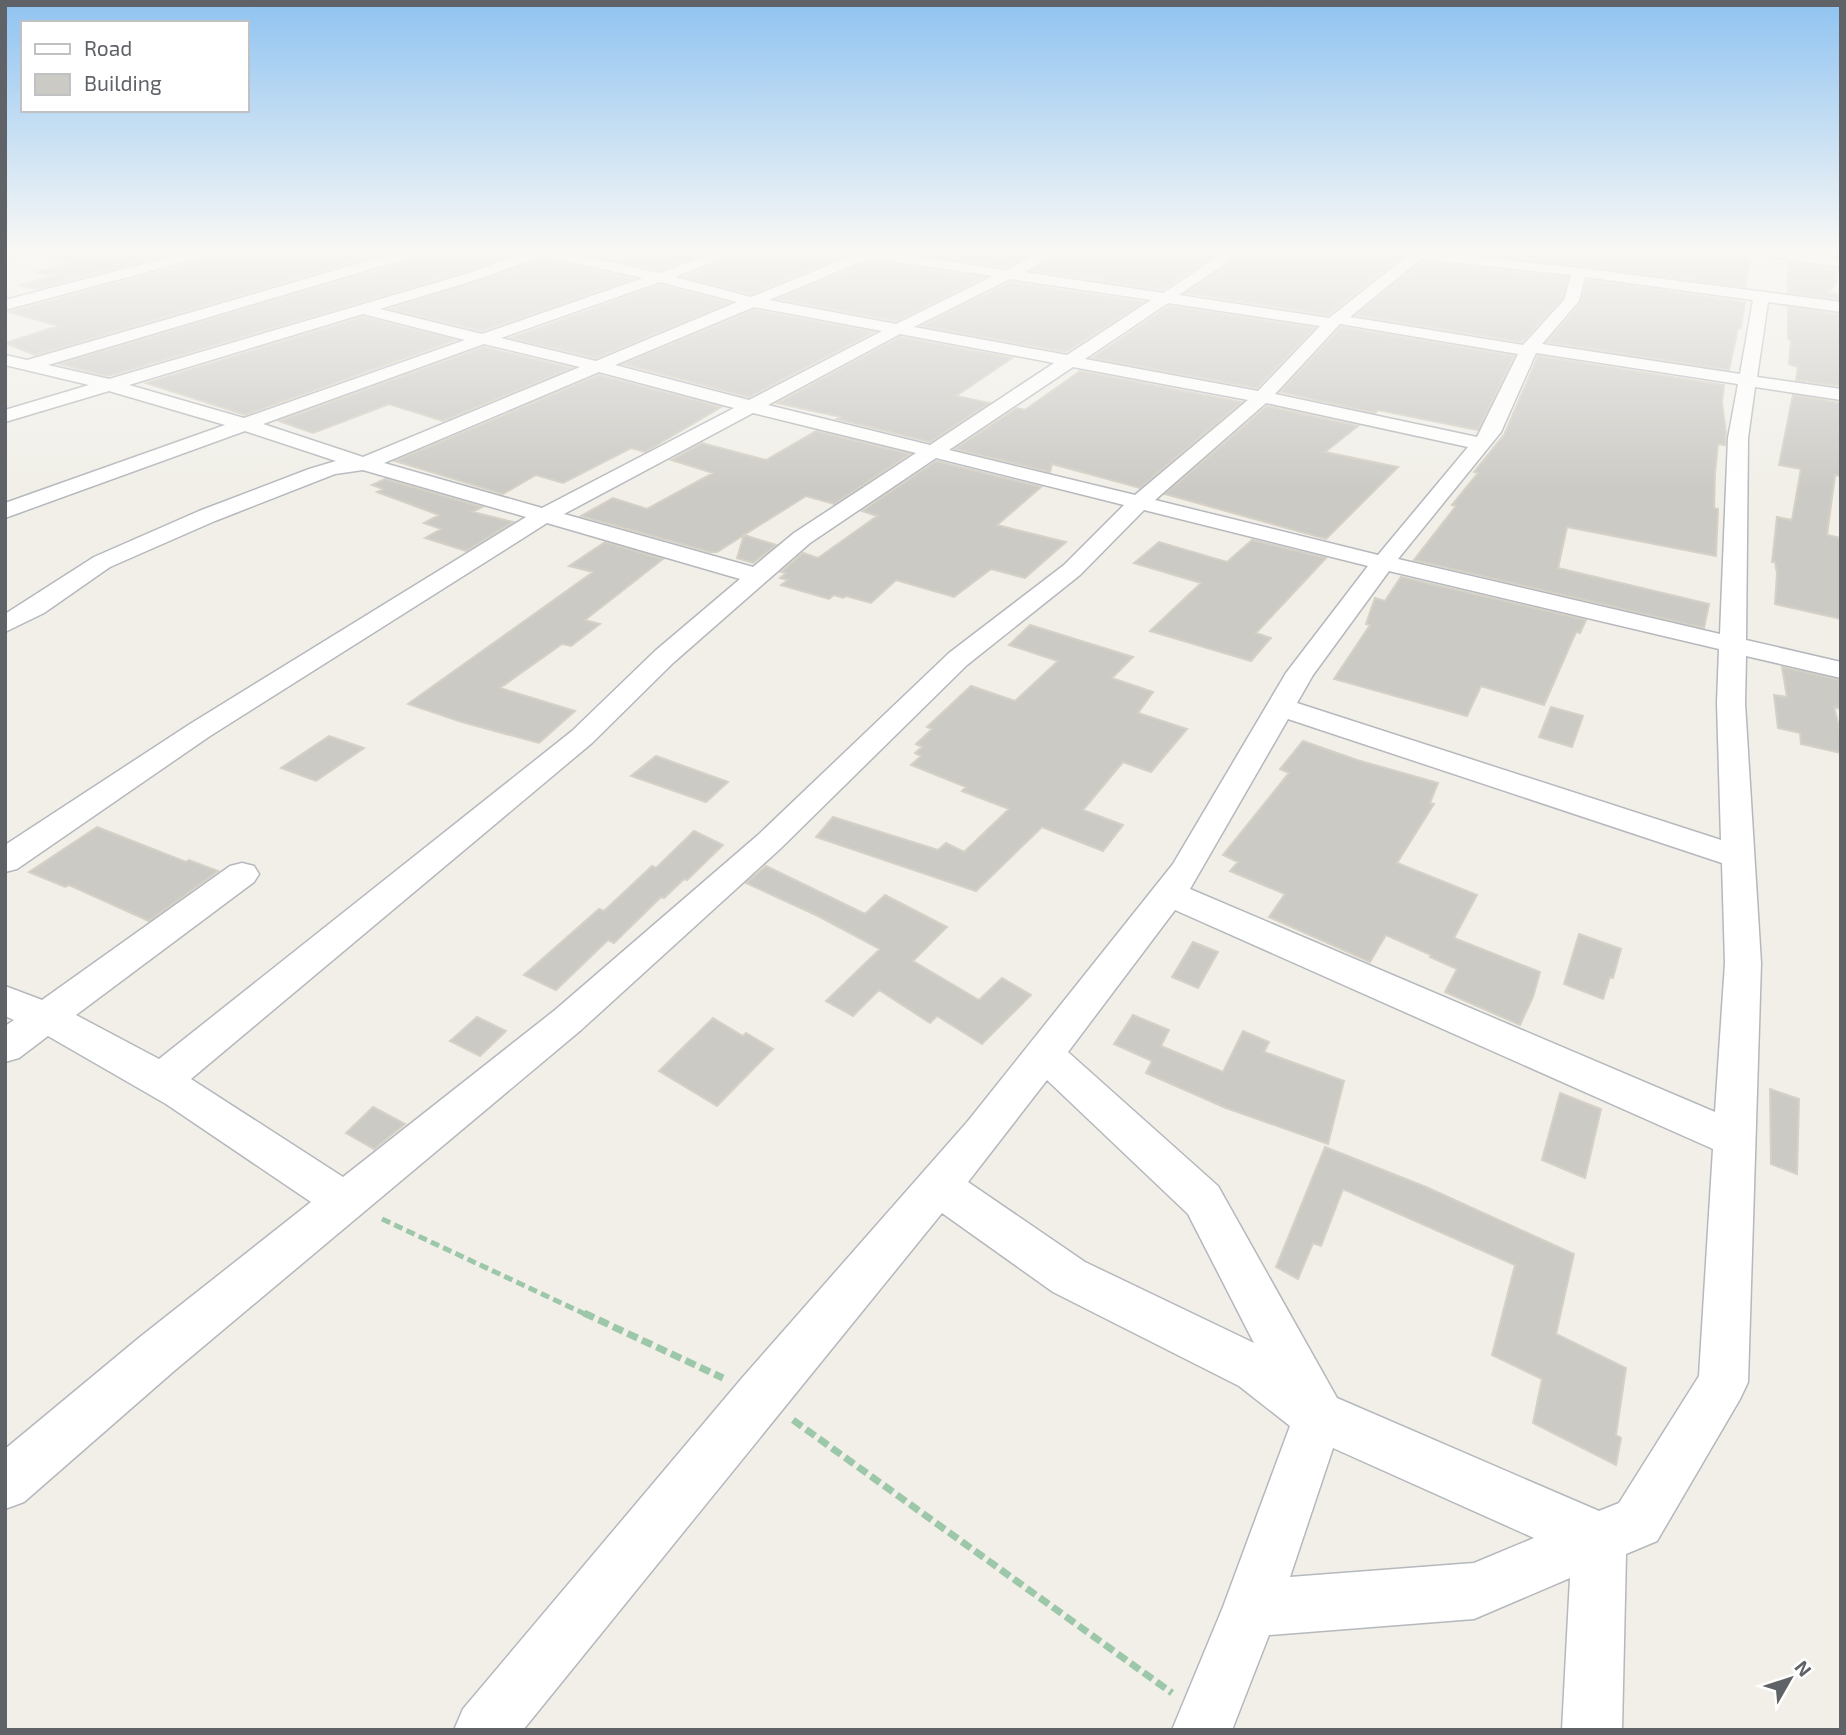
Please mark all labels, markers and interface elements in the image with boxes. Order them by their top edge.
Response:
legend [21,21,248,112]
text: Road [84,35,132,60]
text: Building [84,70,162,95]
north arrow [1755,1644,1825,1714]
text: N [1790,1655,1817,1681]

